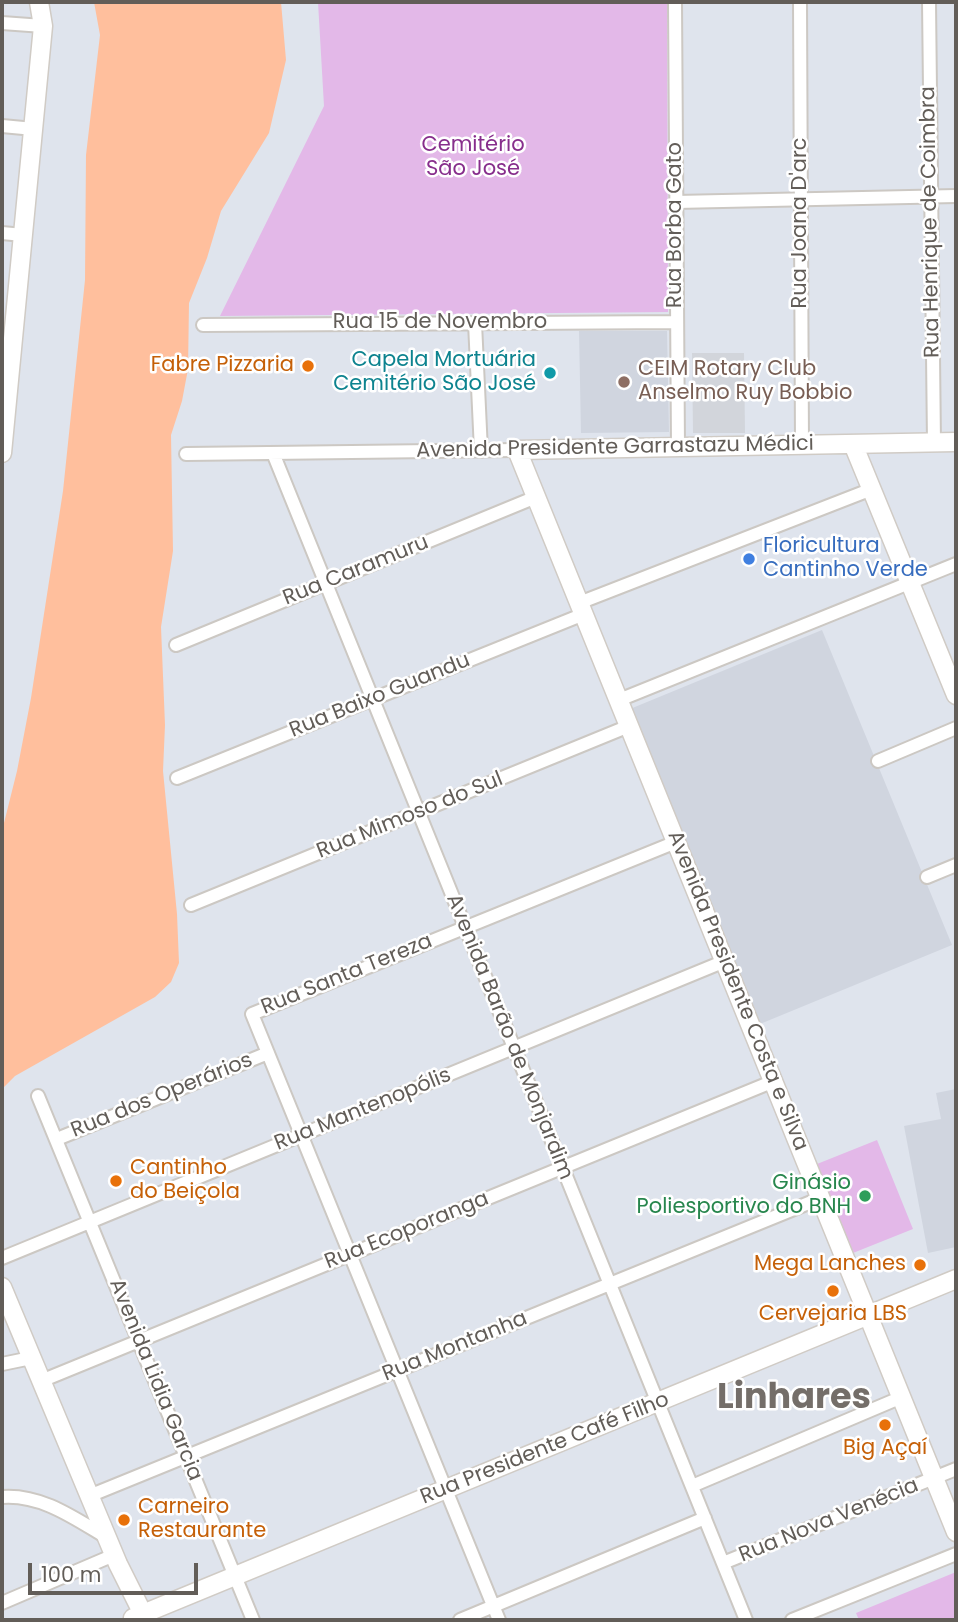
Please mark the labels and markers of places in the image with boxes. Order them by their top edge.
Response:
place label: Capela Mortuária Cemitério São José [333,348,536,398]
place label: Fabre Pizzaria [151,353,294,379]
place label: CEIM Rotary Club Anselmo Ruy Bobbio [638,357,852,407]
marker: Fabre Pizzaria [300,358,316,374]
marker: Capela Mortuária Cemitério São José [542,365,558,381]
marker: CEIM Rotary Club Anselmo Ruy Bobbio [616,374,632,390]
place label: Floricultura Cantinho Verde [763,534,928,584]
marker: Floricultura Cantinho Verde [741,551,757,567]
place label: Cantinho do Beiçola [130,1156,240,1206]
place label: Ginásio Poliesportivo do BNH [637,1171,851,1221]
marker: Cantinho do Beiçola [108,1173,124,1189]
marker: Ginásio Poliesportivo do BNH [857,1188,873,1204]
place label: Mega Lanches [754,1252,906,1278]
marker: Mega Lanches [912,1257,928,1273]
marker: Cervejaria LBS [825,1283,841,1299]
place label: Cervejaria LBS [759,1302,907,1328]
marker: Big Açaí [877,1417,893,1433]
place label: Big Açaí [843,1436,927,1462]
place label: Carneiro Restaurante [138,1495,266,1545]
marker: Carneiro Restaurante [116,1512,132,1528]

